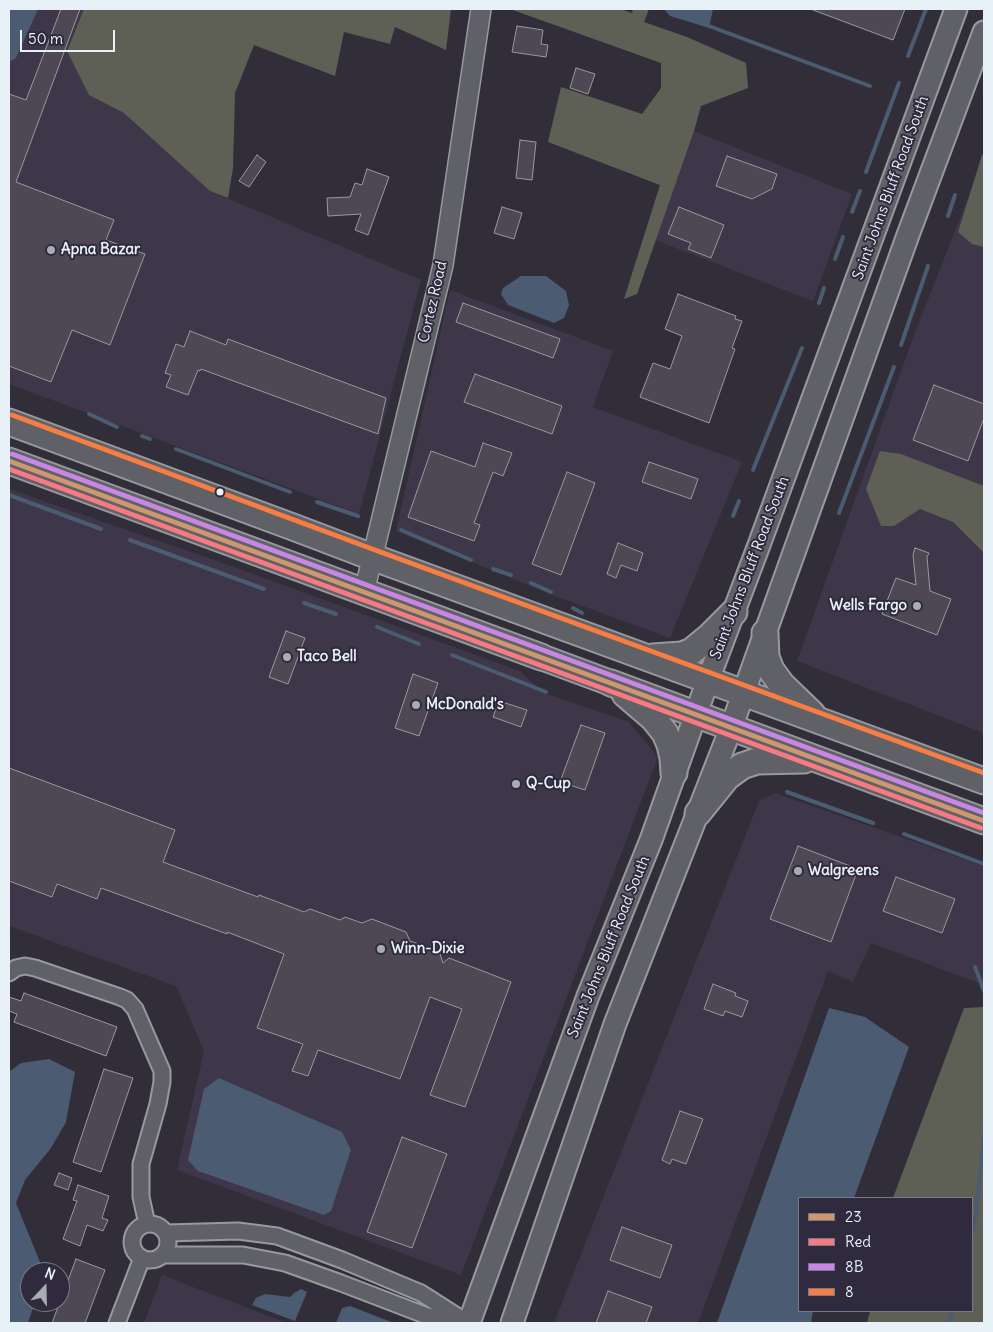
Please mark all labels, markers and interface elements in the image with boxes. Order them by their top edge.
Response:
scale bar [22,20,118,52]
text: 50 m [28,29,63,48]
street label: Saint Johns Bluff Road South [849,94,933,282]
place label: Apna Bazar [61,241,140,259]
marker: Apna Bazar [45,244,57,256]
street label: Cortez Road [415,259,451,345]
street label: Saint Johns Bluff Road South [707,474,793,662]
unlabelled marker [215,487,225,497]
place label: Wells Fargo [830,597,907,615]
marker: Wells Fargo [911,600,923,612]
place label: Taco Bell [297,648,356,666]
marker: Taco Bell [281,651,293,663]
place label: McDonald's [426,696,504,714]
marker: McDonald's [410,699,422,711]
place label: Q-Cup [526,775,571,793]
marker: Q-Cup [510,778,522,790]
street label: Saint Johns Bluff Road South [564,853,654,1041]
place label: Walgreens [808,862,879,880]
marker: Walgreens [792,865,804,877]
place label: Winn-Dixie [391,940,464,958]
marker: Winn-Dixie [375,943,387,955]
legend [798,1197,973,1312]
text: 23 [845,1207,862,1226]
text: Red [845,1232,871,1251]
text: 8B [845,1257,863,1276]
north arrow [20,1262,70,1312]
text: N [42,1264,58,1284]
text: 8 [845,1282,854,1301]

